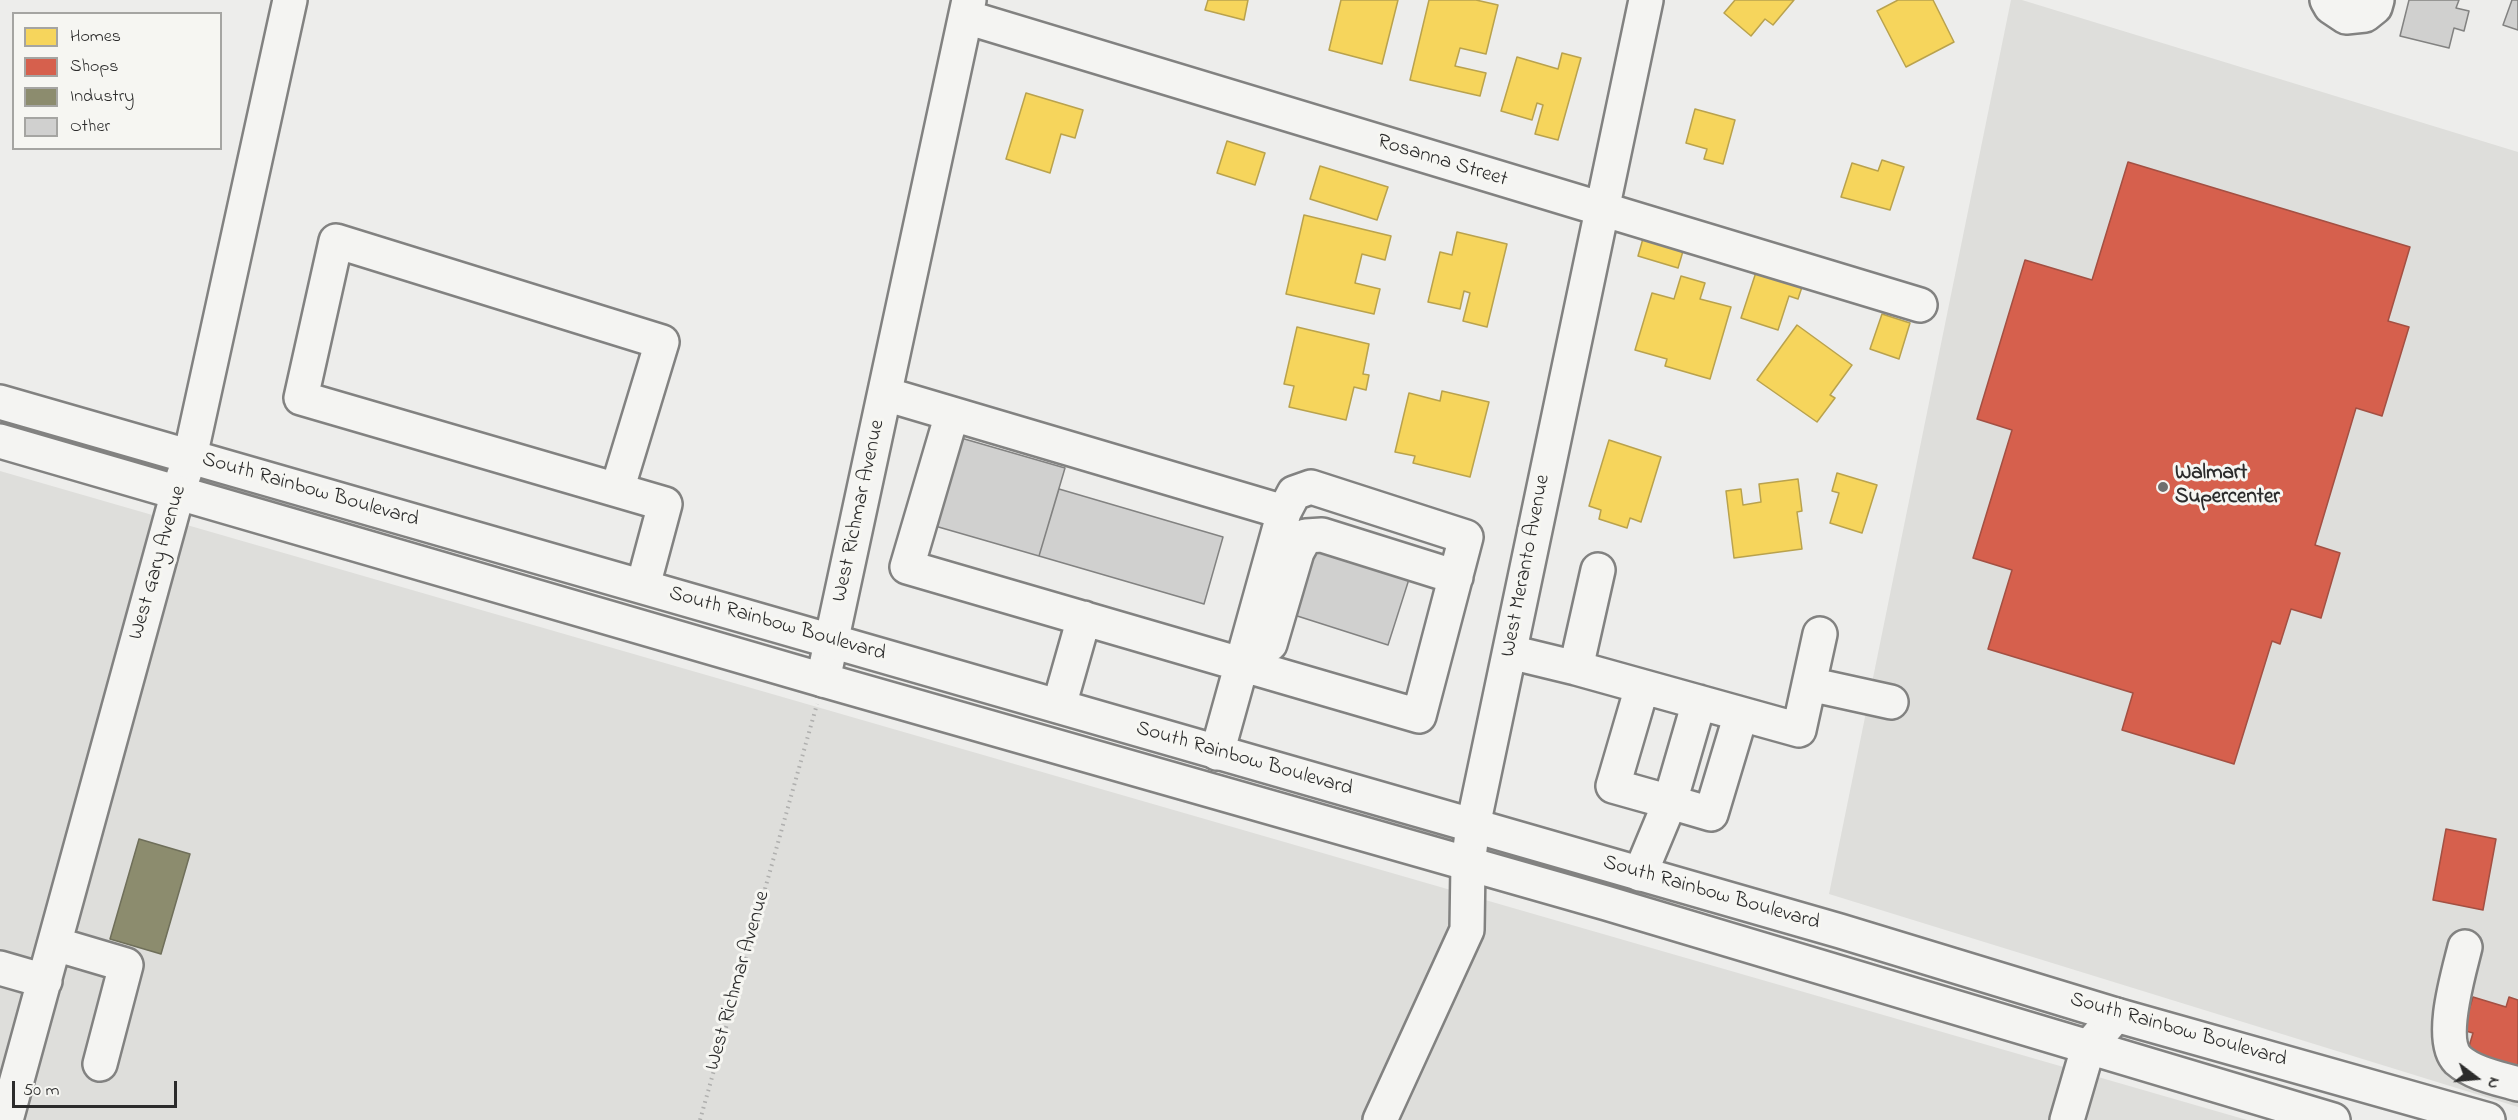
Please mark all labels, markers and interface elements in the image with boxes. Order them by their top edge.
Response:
legend [12,12,222,150]
text: Homes [70,24,121,50]
text: Shops [70,54,118,80]
text: Industry [70,84,134,110]
text: Other [70,114,110,140]
street label: Rosanna Street [1374,130,1510,194]
street label: West Richmar Avenue [828,418,892,604]
street label: South Rainbow Boulevard [199,448,421,534]
place label: Walmart Supercenter [2175,462,2280,512]
street label: West Meranto Avenue [1497,473,1557,659]
marker: Walmart Supercenter [2156,480,2170,494]
street label: West Gary Avenue [125,483,193,643]
street label: South Rainbow Boulevard [666,582,888,668]
street label: South Rainbow Boulevard [1133,717,1355,803]
street label: South Rainbow Boulevard [1600,851,1822,937]
street label: West Richmar Avenue [701,888,777,1074]
street label: South Rainbow Boulevard [2067,988,2289,1074]
north arrow [2446,1048,2506,1108]
scale bar [15,1069,180,1107]
text: N [2480,1074,2506,1091]
text: 50 m [23,1078,60,1104]

